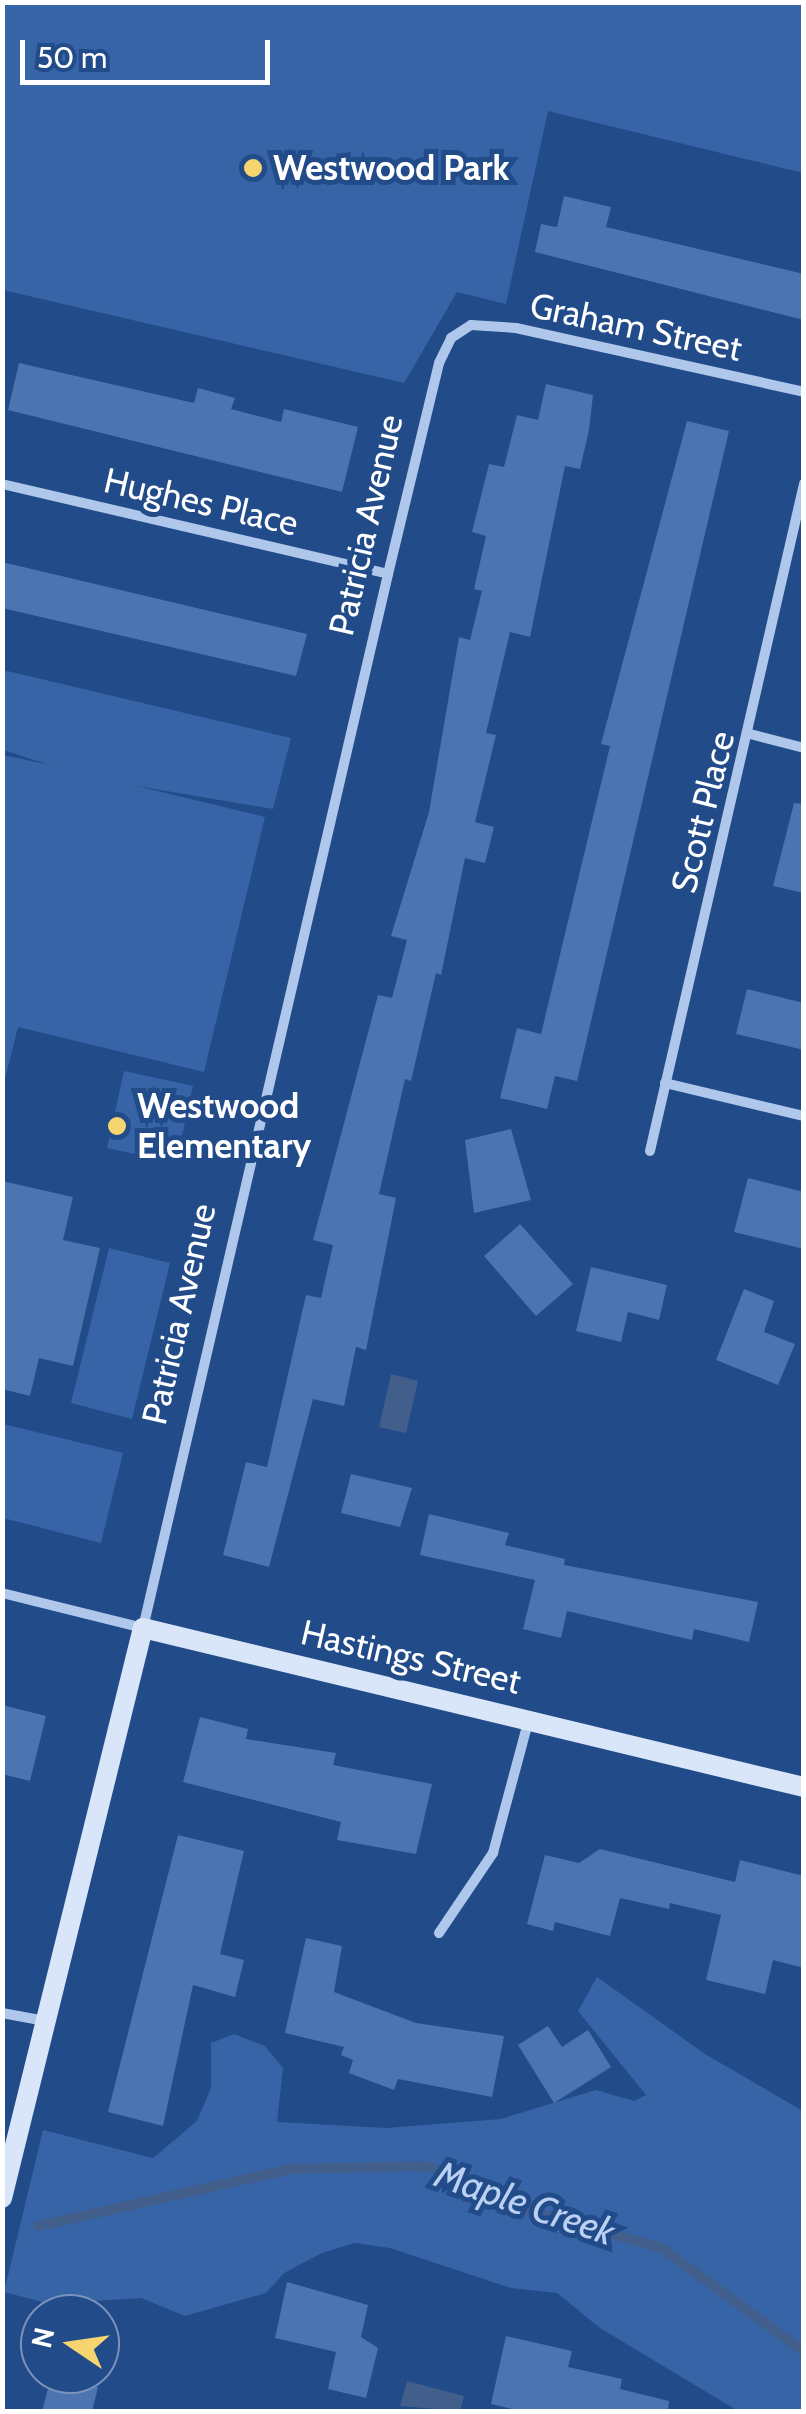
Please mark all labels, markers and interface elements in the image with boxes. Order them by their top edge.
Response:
scale bar [25,20,275,82]
text: 50 m [37,39,107,76]
place label: Westwood Park [273,147,510,189]
marker: Westwood Park [242,157,264,179]
street label: Graham Street [526,284,746,370]
street label: Patricia Avenue [320,411,412,639]
street label: Hughes Place [100,459,302,545]
street label: Scott Place [663,727,743,897]
place label: Westwood Elementary [137,1085,311,1167]
marker: Westwood Elementary [106,1115,128,1137]
street label: Patricia Avenue [133,1200,225,1428]
street label: Hastings Street [297,1611,525,1703]
water label: Maple Creek [429,2151,621,2255]
north arrow [20,2294,120,2394]
text: N [24,2324,62,2351]

